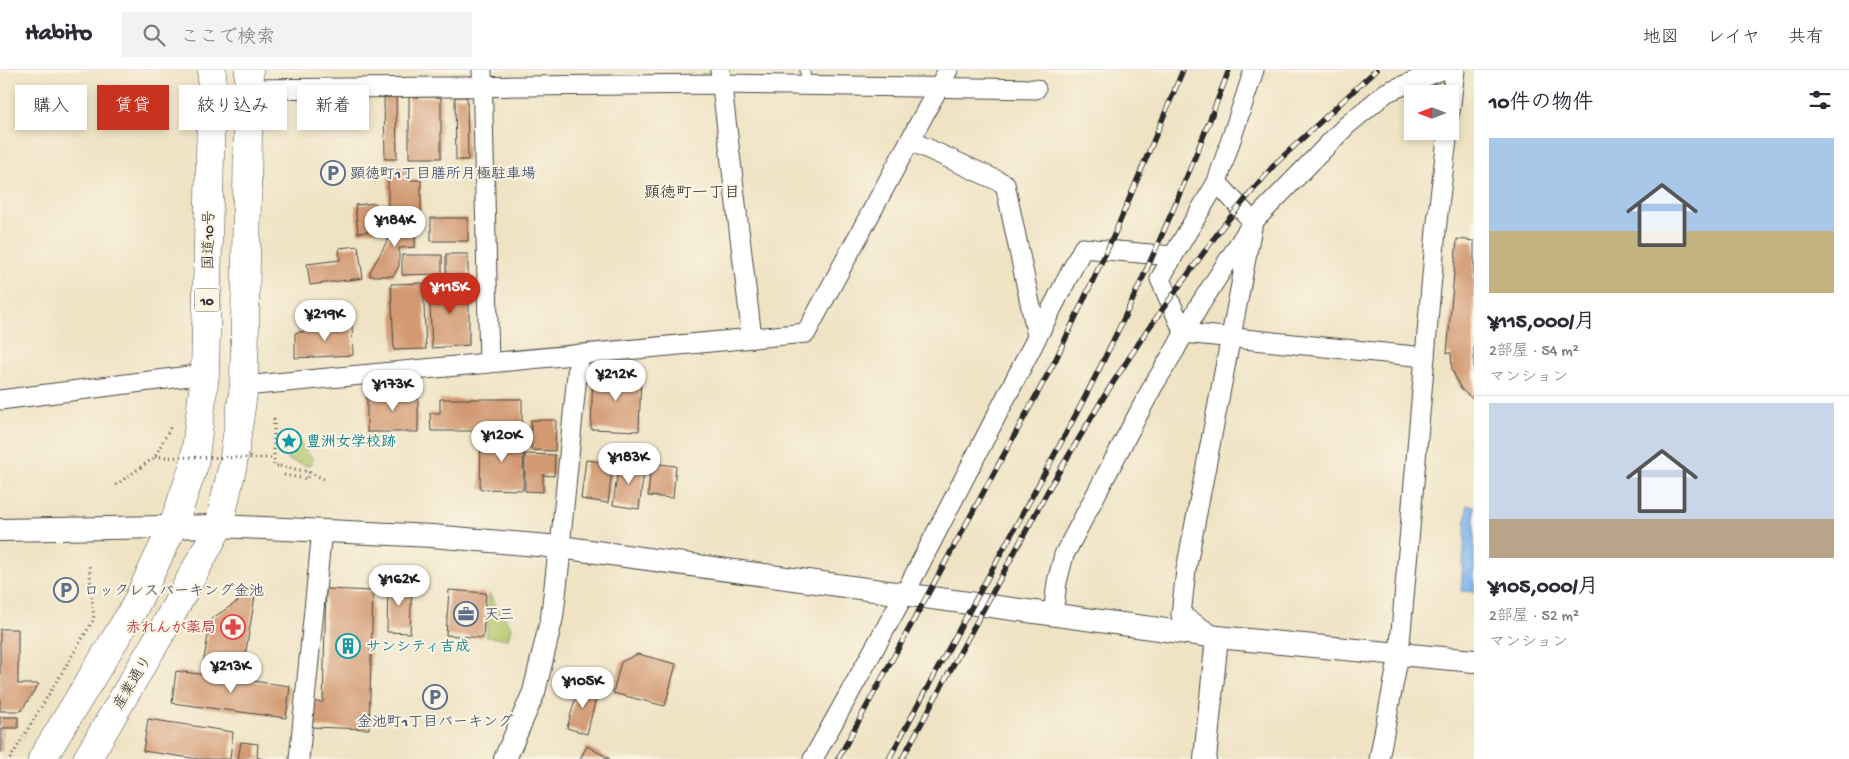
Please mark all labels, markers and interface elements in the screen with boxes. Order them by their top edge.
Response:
search box [122,12,472,57]
text: Habito [25,20,92,49]
icon: search [140,21,168,49]
text: ここで検索 [180,27,275,50]
text: 地図 [1643,28,1679,49]
text: レイヤ [1707,28,1760,49]
text: 共有 [1788,28,1824,49]
chip: 購入 [15,85,87,130]
chip: 賃貸 [97,85,169,130]
chip: 絞り込み [179,85,287,130]
chip: 新着 [297,85,369,130]
north arrow [1404,85,1459,140]
map controls [1404,85,1459,140]
icon: filters [1806,86,1834,114]
text: 10件の物件 [1489,92,1593,117]
parking icon: 顕徳町1丁目膳所月極駐車場 [320,160,346,186]
place label: 顕徳町1丁目膳所月極駐車場 [350,165,536,184]
icon: home [1617,170,1707,260]
district label: 顕徳町一丁目 [644,184,740,204]
pin: ¥184K [360,206,430,248]
street label: 国道10号 [200,210,220,270]
text: ¥184K [375,212,415,231]
pin: ¥115K [415,272,485,315]
text: ¥115K [431,279,469,298]
road number: 10 [194,288,220,312]
pin: ¥219K [290,300,360,342]
text: ¥219K [306,306,344,325]
text: ¥115,000/月 [1489,311,1595,336]
text: 2部屋 · 54 m² [1489,343,1579,362]
pin: ¥212K [581,360,651,402]
text: ¥212K [597,366,635,385]
text: マンション [1489,369,1568,388]
pin: ¥173K [358,370,428,412]
text: ¥173K [373,376,413,395]
pin: ¥120K [467,420,537,463]
text: ¥120K [482,427,522,446]
place icon: 豊洲女学校跡 [276,428,302,454]
place label: 豊洲女学校跡 [306,433,396,452]
icon: home [1617,436,1707,526]
pin: ¥183K [594,442,664,485]
text: ¥183K [609,449,649,468]
pin: ¥162K [364,564,434,607]
text: ¥162K [380,571,418,590]
text: ¥105,000/月 [1489,576,1599,601]
parking icon: ロックレスパーキング金池 [53,577,79,603]
place label: ロックレスパーキング金池 [84,582,264,601]
office icon: 天三 [453,601,479,627]
place label: 天三 [484,607,514,625]
text: 2部屋 · 52 m² [1489,608,1579,627]
pharmacy icon: 赤れんが薬局 [220,614,246,640]
place label: 赤れんが薬局 [126,619,216,638]
building icon: サンシティ吉成 [335,633,361,659]
text: マンション [1489,634,1568,653]
place label: サンシティ吉成 [366,638,470,657]
street label: 産業通り [110,652,157,713]
pin: ¥213K [196,652,266,694]
text: ¥213K [212,658,250,677]
pin: ¥105K [548,666,618,709]
text: ¥105K [563,673,603,692]
parking icon: 金池町1丁目パーキング [422,684,448,710]
place label: 金池町1丁目パーキング [357,713,513,732]

